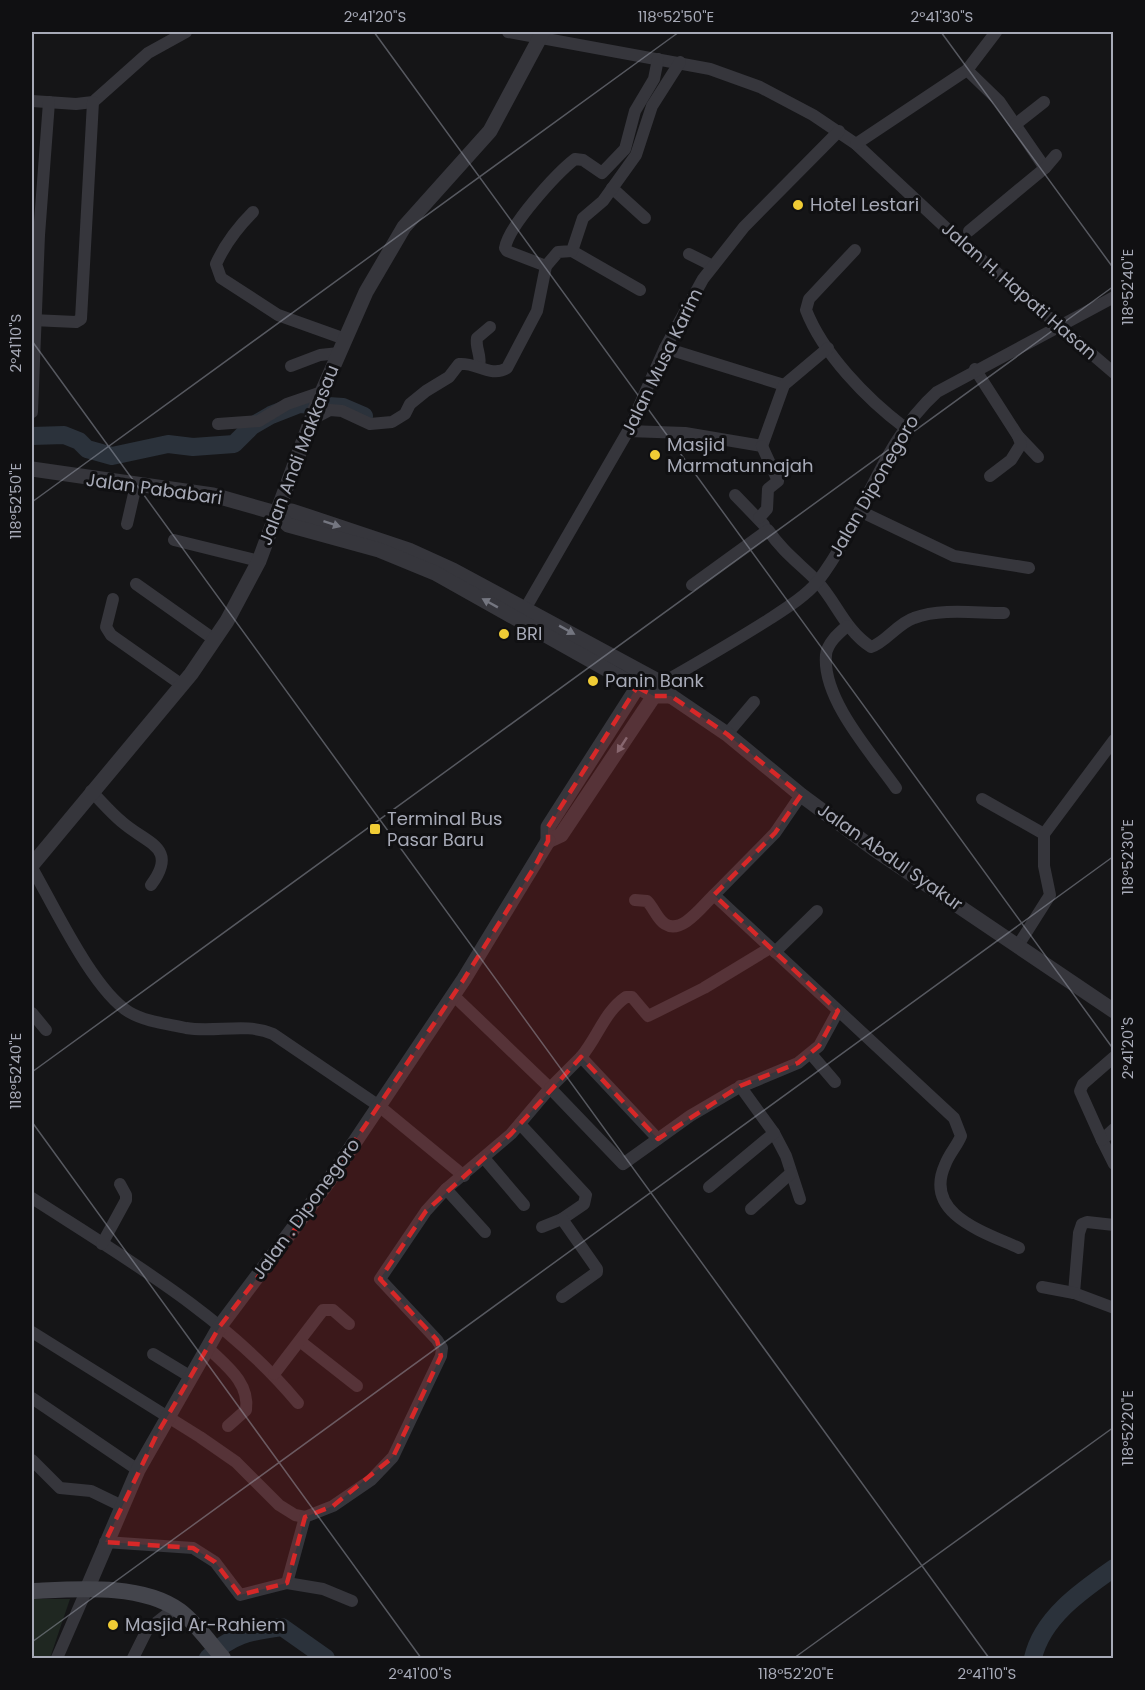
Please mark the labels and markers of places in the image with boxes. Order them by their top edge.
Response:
place label: Hotel Lestari [810,192,919,217]
marker: Hotel Lestari [791,198,805,212]
place label: Masjid Marmatunnajah [667,432,814,478]
marker: Masjid Marmatunnajah [648,448,662,462]
place label: BRI [516,621,542,646]
marker: BRI [497,627,511,641]
place label: Panin Bank [605,668,705,693]
marker: Panin Bank [586,674,600,688]
place label: Terminal Bus Pasar Baru [387,806,502,852]
marker: Terminal Bus Pasar Baru [368,822,382,836]
place label: Masjid Ar-Rahiem [125,1612,285,1637]
marker: Masjid Ar-Rahiem [106,1618,120,1632]

